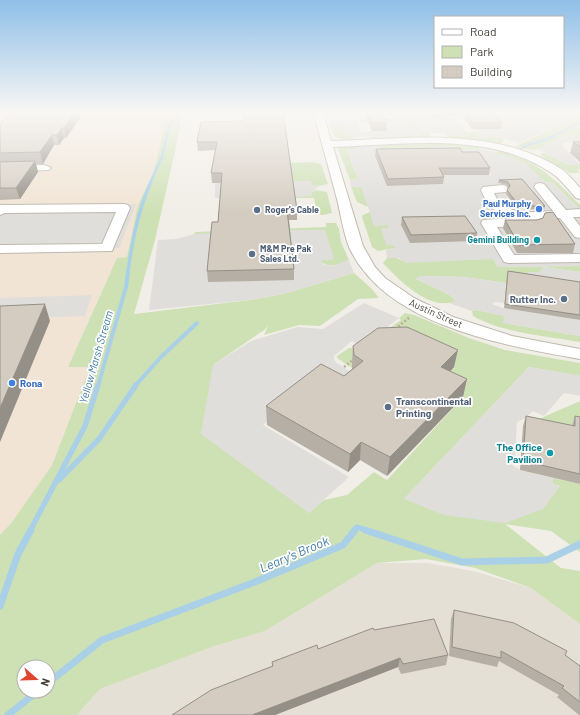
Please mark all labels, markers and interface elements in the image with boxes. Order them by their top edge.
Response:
legend [434,16,564,88]
text: Road [470,24,497,38]
text: Park [470,44,494,58]
text: Building [470,64,512,78]
place label: Paul Murphy Services Inc. [480,198,531,219]
place label: Roger's Cable [265,204,319,215]
marker: Paul Murphy Services Inc. [534,204,544,214]
marker: Roger's Cable [252,205,262,215]
place label: Gemini Building [468,234,529,245]
marker: Gemini Building [532,235,542,245]
place label: M&M Pre Pak Sales Ltd. [260,243,311,264]
marker: M&M Pre Pak Sales Ltd. [247,249,257,259]
place label: Rutter Inc. [510,293,556,305]
marker: Rutter Inc. [559,294,569,304]
street label: Austin Street [407,296,465,330]
water label: Yellow Marsh Stream [76,309,115,405]
place label: Rona [20,377,42,389]
marker: Rona [7,378,17,388]
place label: Transcontinental Printing [396,395,471,419]
marker: Transcontinental Printing [383,402,393,412]
place label: The Office Pavilion [497,441,543,465]
marker: The Office Pavilion [545,448,555,458]
water label: Leary's Brook [257,532,332,576]
north arrow [16,659,56,699]
text: N [39,677,53,688]

